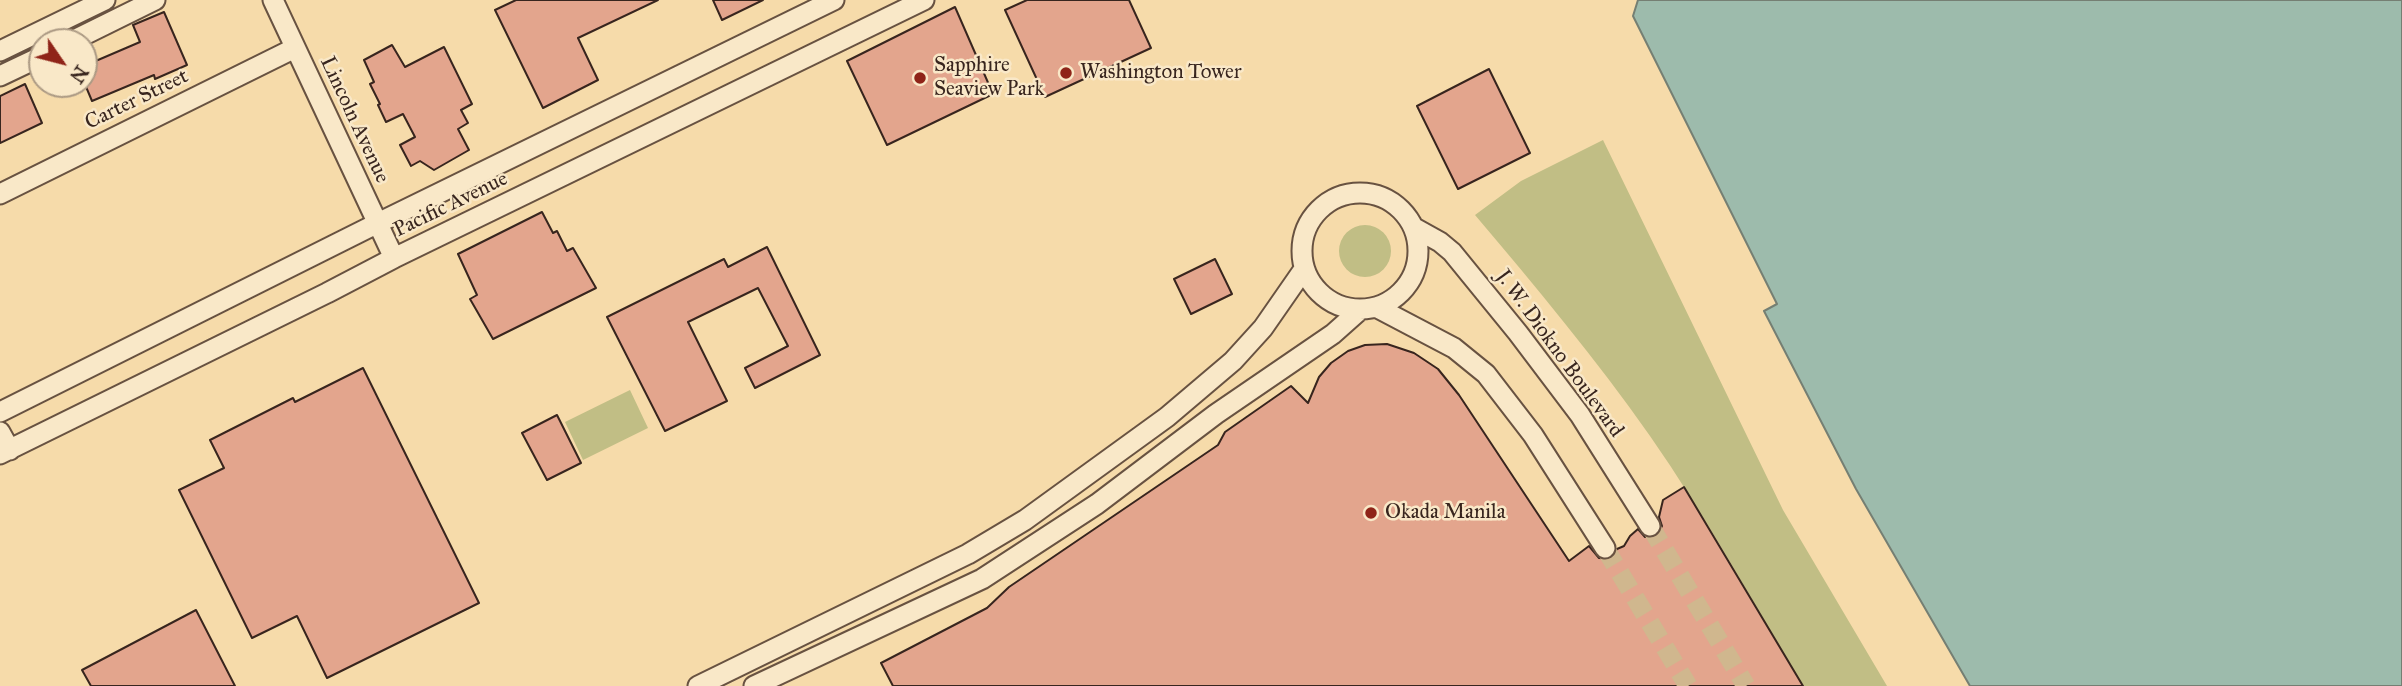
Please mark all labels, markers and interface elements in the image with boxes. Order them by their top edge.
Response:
north arrow [28,28,98,98]
street label: Lincoln Avenue [314,53,394,187]
place label: Sapphire Seaview Park [934,53,1044,103]
place label: Washington Tower [1080,60,1242,86]
text: N [65,61,93,87]
street label: Carter Street [81,64,193,136]
marker: Washington Tower [1058,65,1074,81]
marker: Sapphire Seaview Park [912,70,928,86]
street label: Pacific Avenue [390,167,512,243]
street label: J. W. Diokno Boulevard [1490,265,1628,443]
place label: Okada Manila [1385,500,1506,526]
marker: Okada Manila [1363,505,1379,521]

